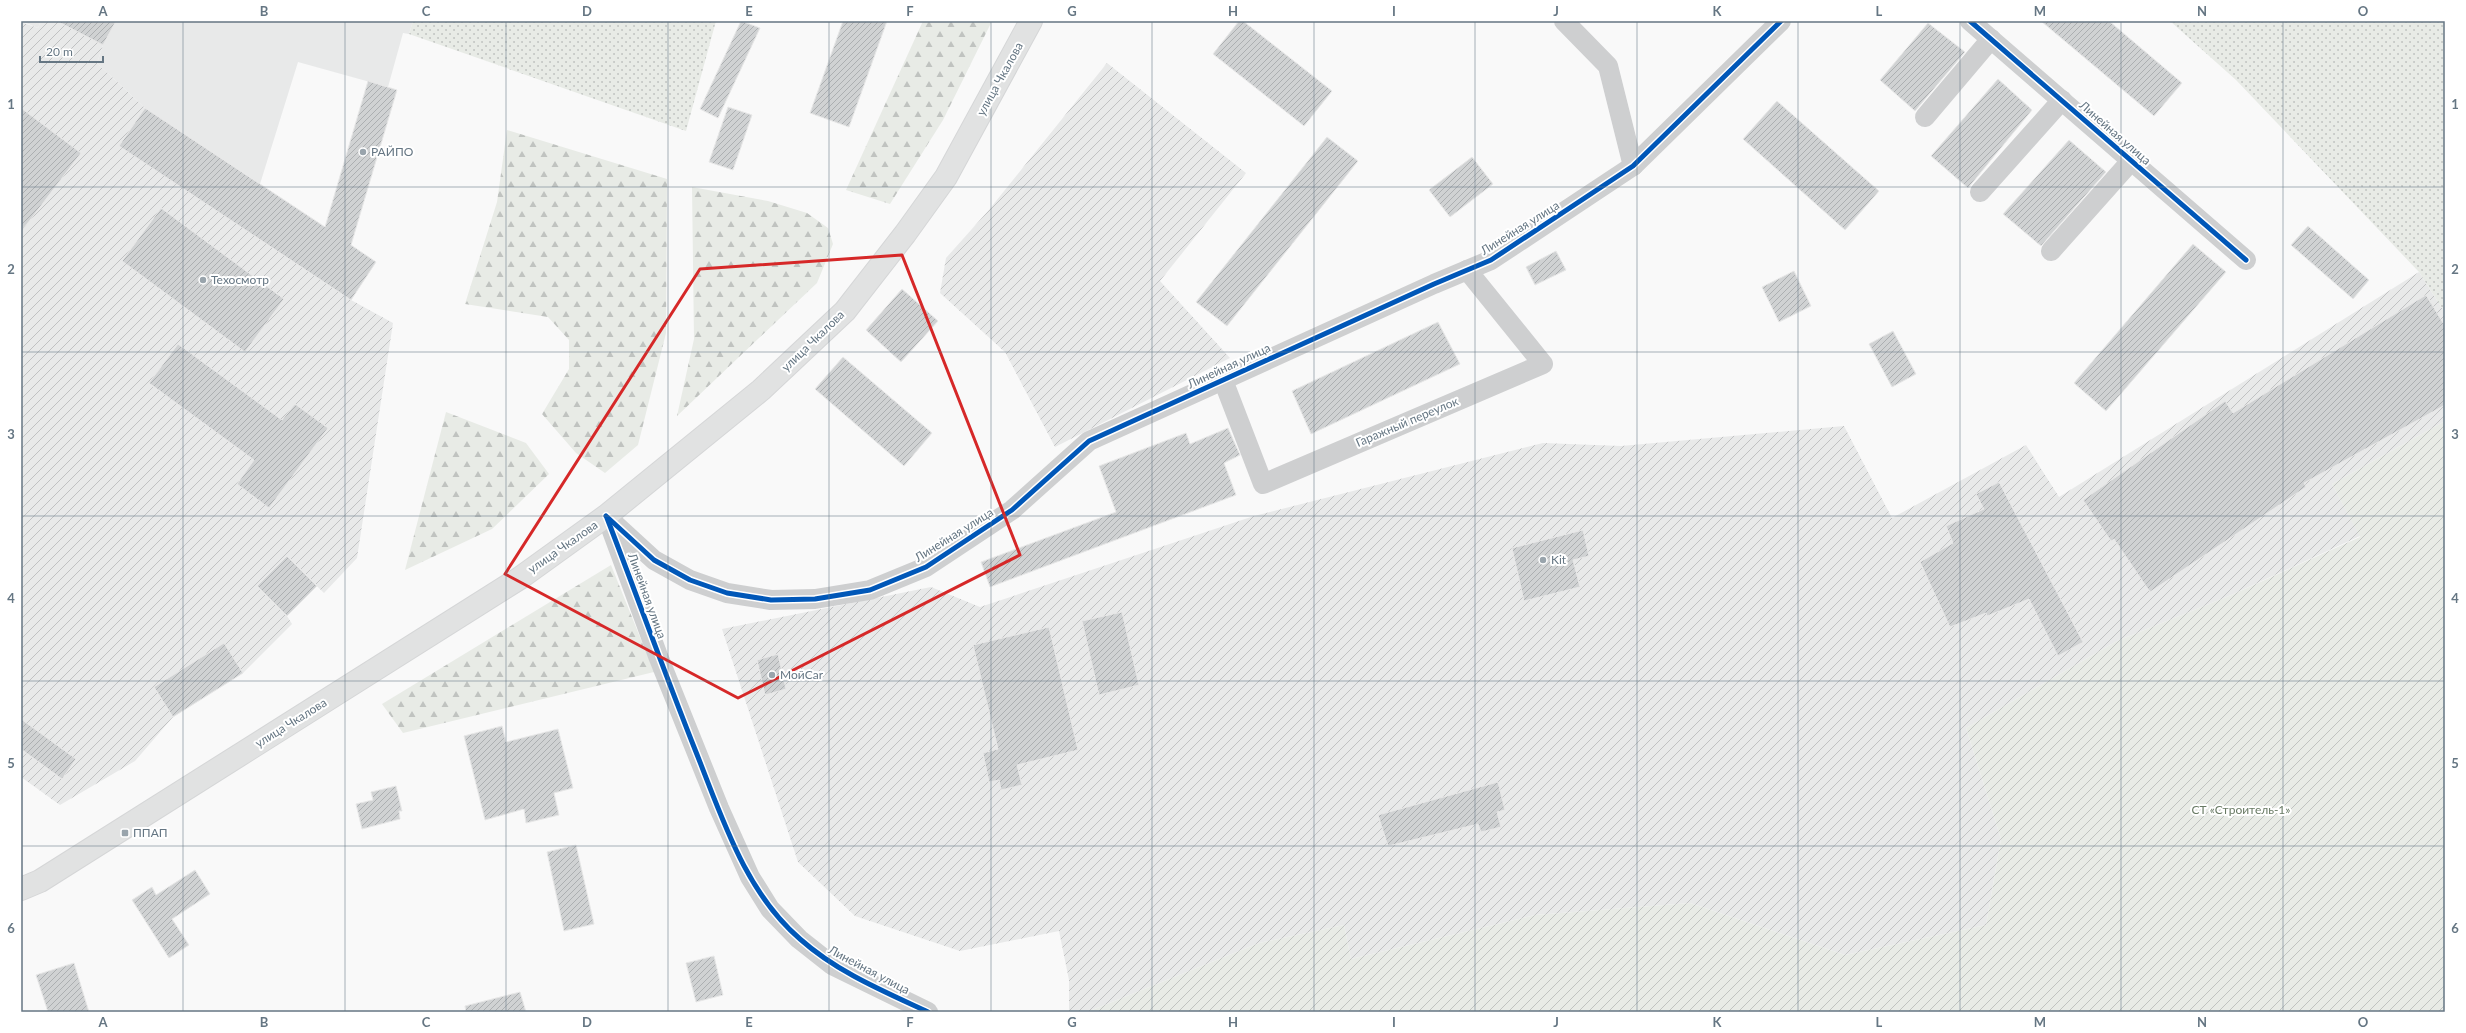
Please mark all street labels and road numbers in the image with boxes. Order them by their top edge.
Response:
street label: улица Чкалова [973,39,1026,118]
street label: Линейная улица [2076,97,2154,168]
street label: Линейная улица [1477,197,1562,258]
street label: улица Чкалова [778,307,847,374]
street label: Линейная улица [1184,340,1273,392]
street label: Гаражный переулок [1353,393,1461,450]
street label: Линейная улица [911,504,996,565]
street label: улица Чкалова [525,517,600,576]
street label: Линейная улица [625,550,670,641]
street label: улица Чкалова [252,695,329,751]
street label: Линейная улица [825,941,913,997]

